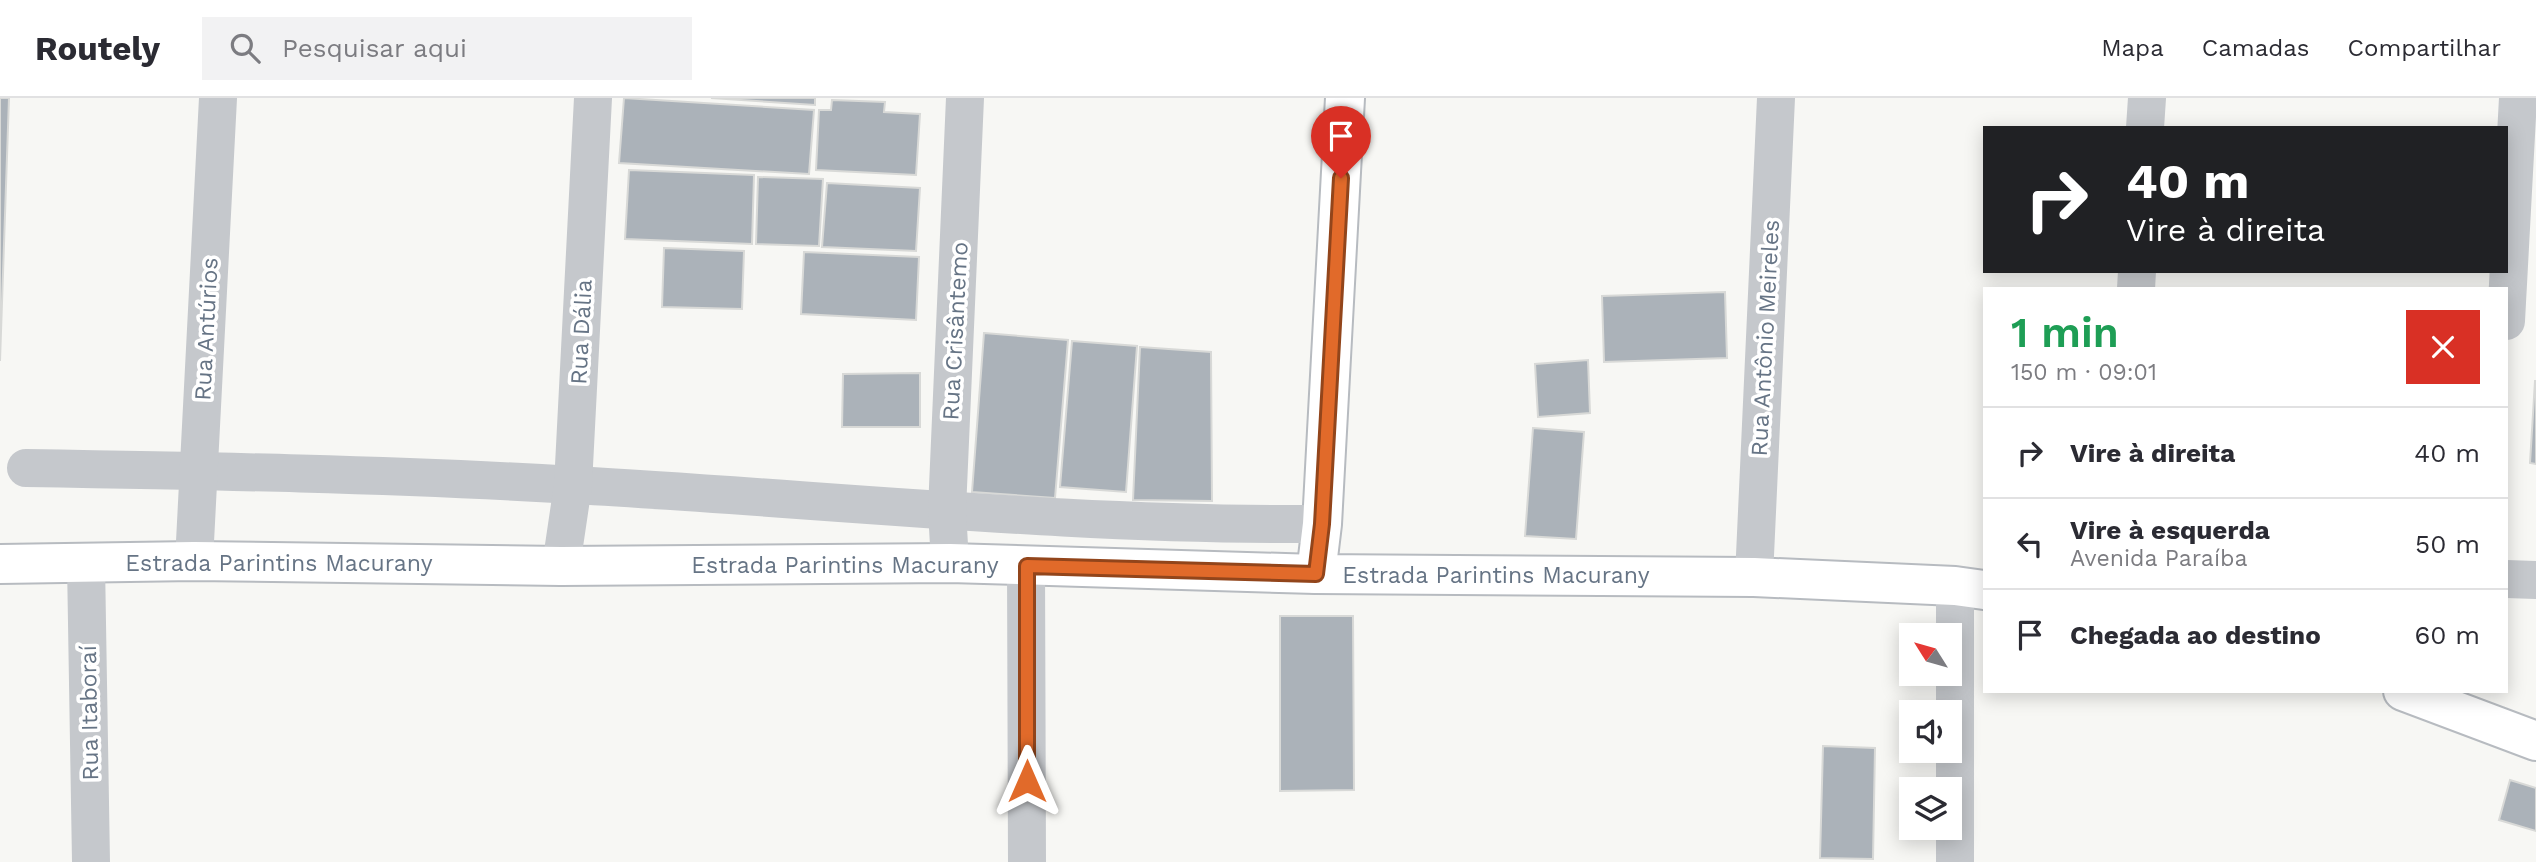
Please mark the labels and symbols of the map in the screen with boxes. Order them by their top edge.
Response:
pin [1311,106,1371,178]
street label: Rua Antônio Meireles [1746,219,1785,457]
street label: Rua Crisântemo [937,241,974,421]
street label: Rua Antúrios [189,257,224,401]
street label: Rua Dália [565,279,598,385]
street label: Estrada Parintins Macurany [125,550,433,577]
street label: Estrada Parintins Macurany [691,552,999,579]
street label: Estrada Parintins Macurany [1342,562,1650,589]
north arrow [1899,623,1962,686]
street label: Rua Itaboraí [75,645,104,781]
position arrow [990,744,1064,818]

